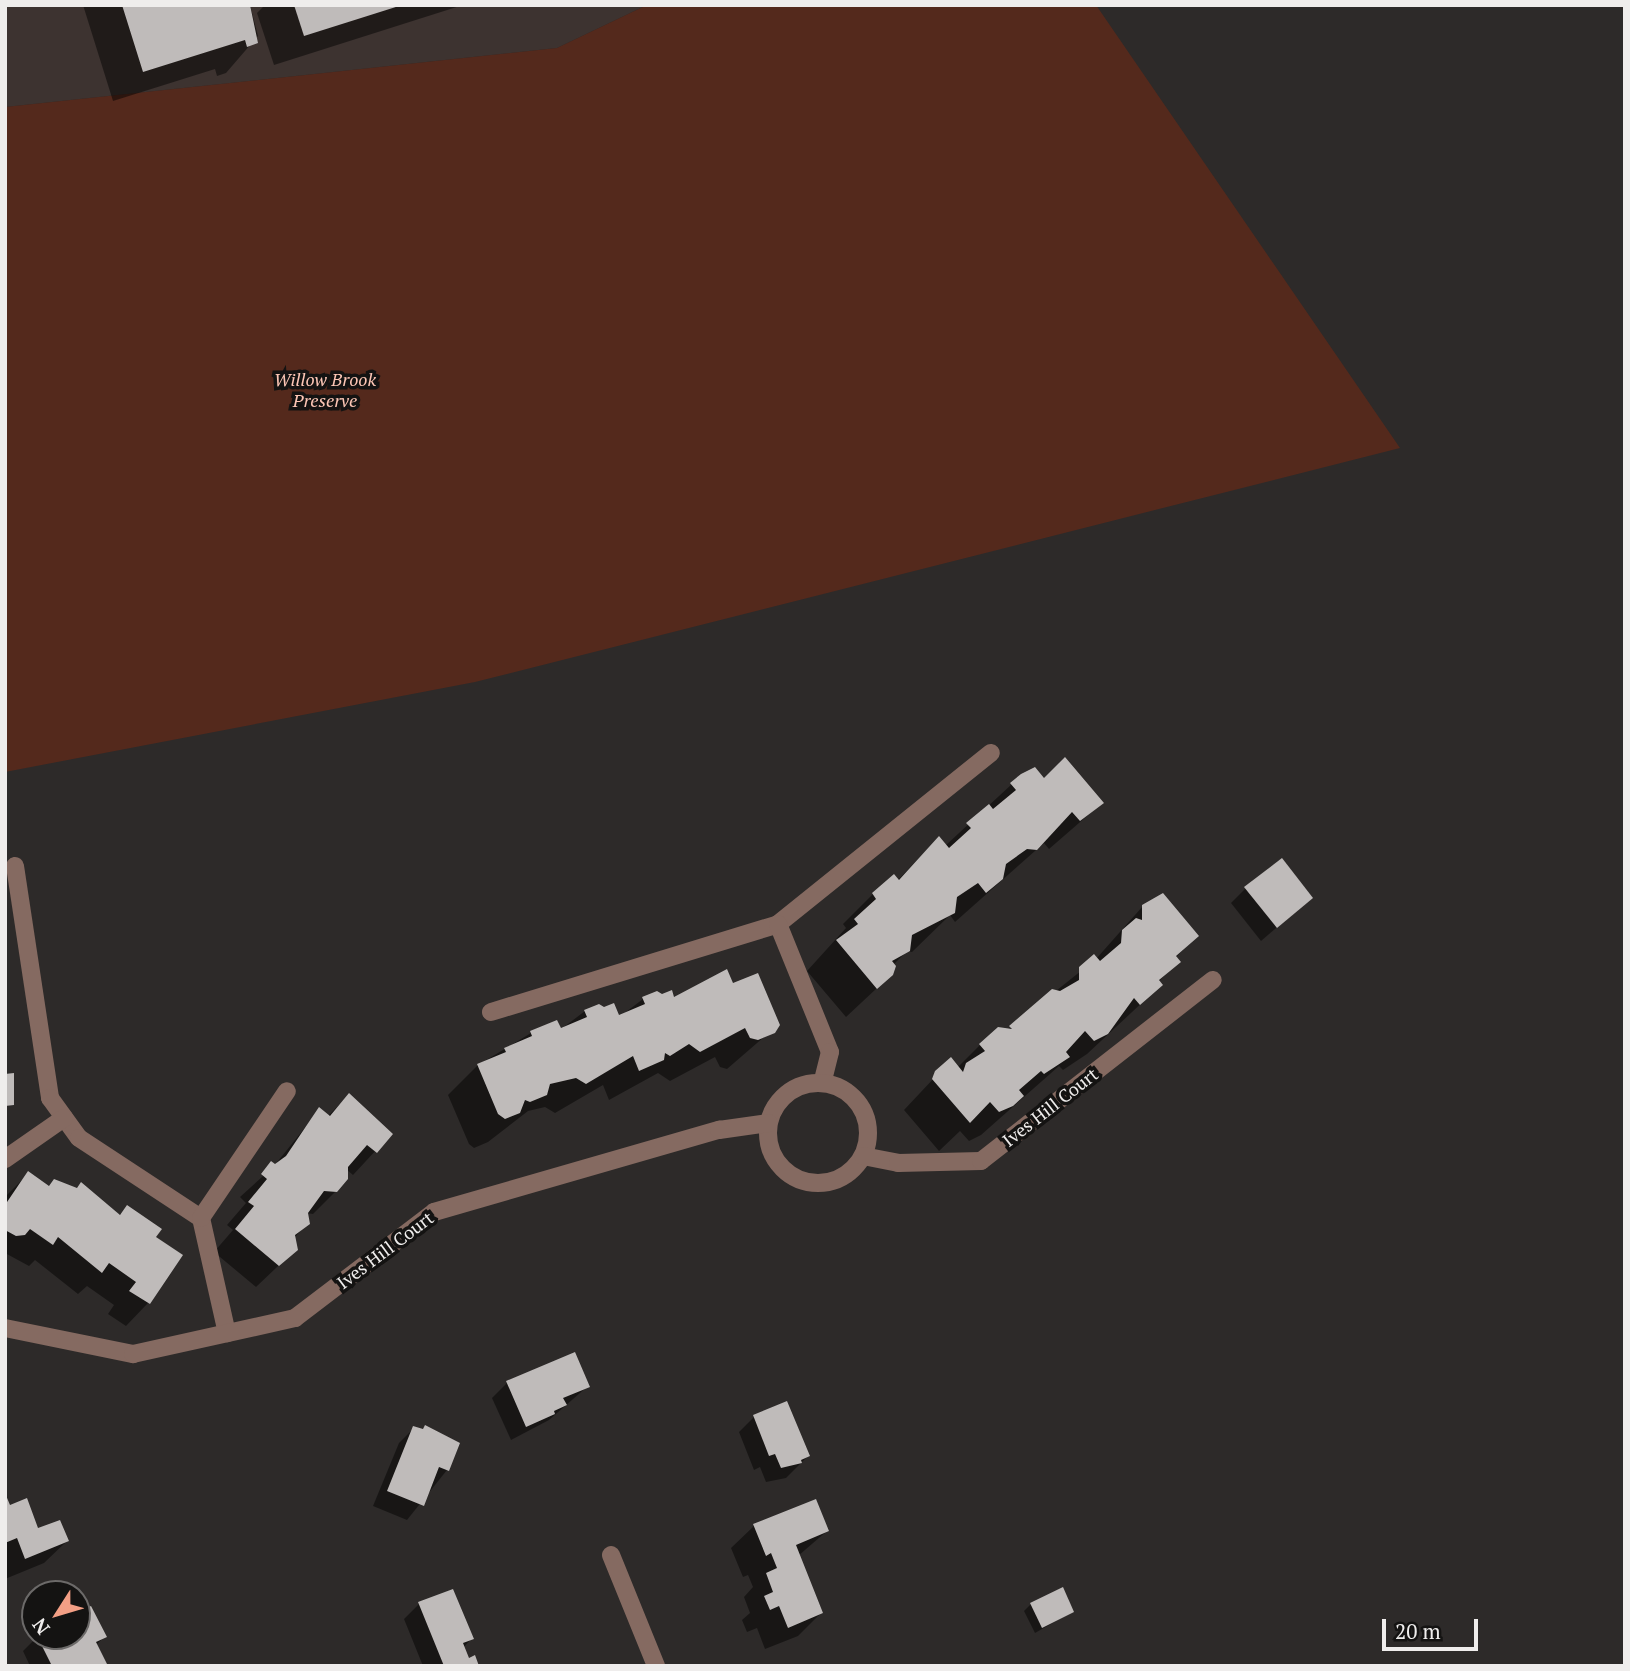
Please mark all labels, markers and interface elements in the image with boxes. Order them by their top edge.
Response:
park label: Willow Brook Preserve [274,369,376,412]
street label: Ives Hill Court [998,1063,1102,1151]
street label: Ives Hill Court [333,1207,437,1293]
north arrow [21,1580,91,1650]
scale bar [1385,1604,1481,1648]
text: N [26,1613,55,1640]
text: 20 m [1395,1617,1441,1645]

